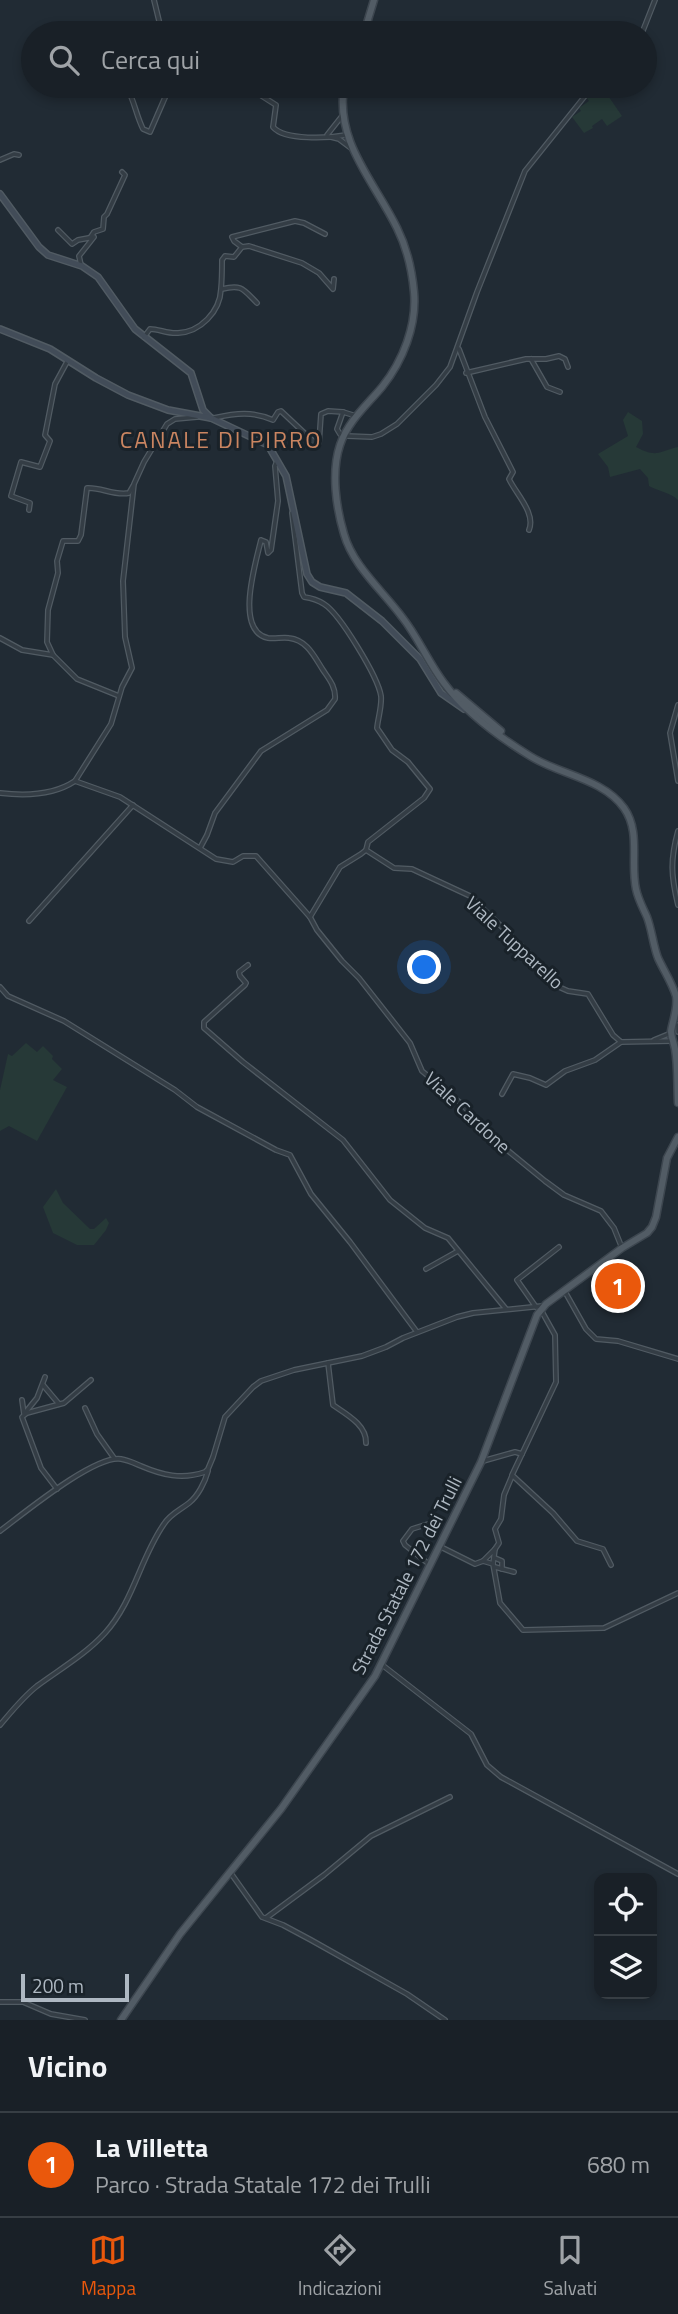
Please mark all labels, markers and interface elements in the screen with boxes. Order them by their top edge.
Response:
search box [21,21,657,98]
text: Cerca qui [101,40,200,79]
icon: search [45,41,83,79]
district label: CANALE DI PIRRO [120,422,322,457]
street label: Viale Tupparello [459,889,571,995]
your location [407,950,441,984]
street label: Viale Cardone [418,1064,518,1160]
pin: 1 [595,1260,641,1312]
street label: Strada Statale 172 dei Trulli [343,1471,469,1679]
map controls [594,1873,657,1999]
button: locate [594,1873,657,1936]
button: layers [594,1936,657,1999]
scale bar [21,1971,130,2003]
text: 200 m [32,1971,84,2000]
text: Vicino [28,2043,108,2089]
text: La Villetta [95,2128,208,2167]
text: 1 [45,2147,57,2182]
text: 680 m [587,2147,650,2182]
text: Parco · Strada Statale 172 dei Trulli [95,2167,430,2202]
tab: Mappa [81,2231,136,2302]
tab: Indicazioni [298,2231,382,2302]
tab: Salvati [544,2231,597,2302]

